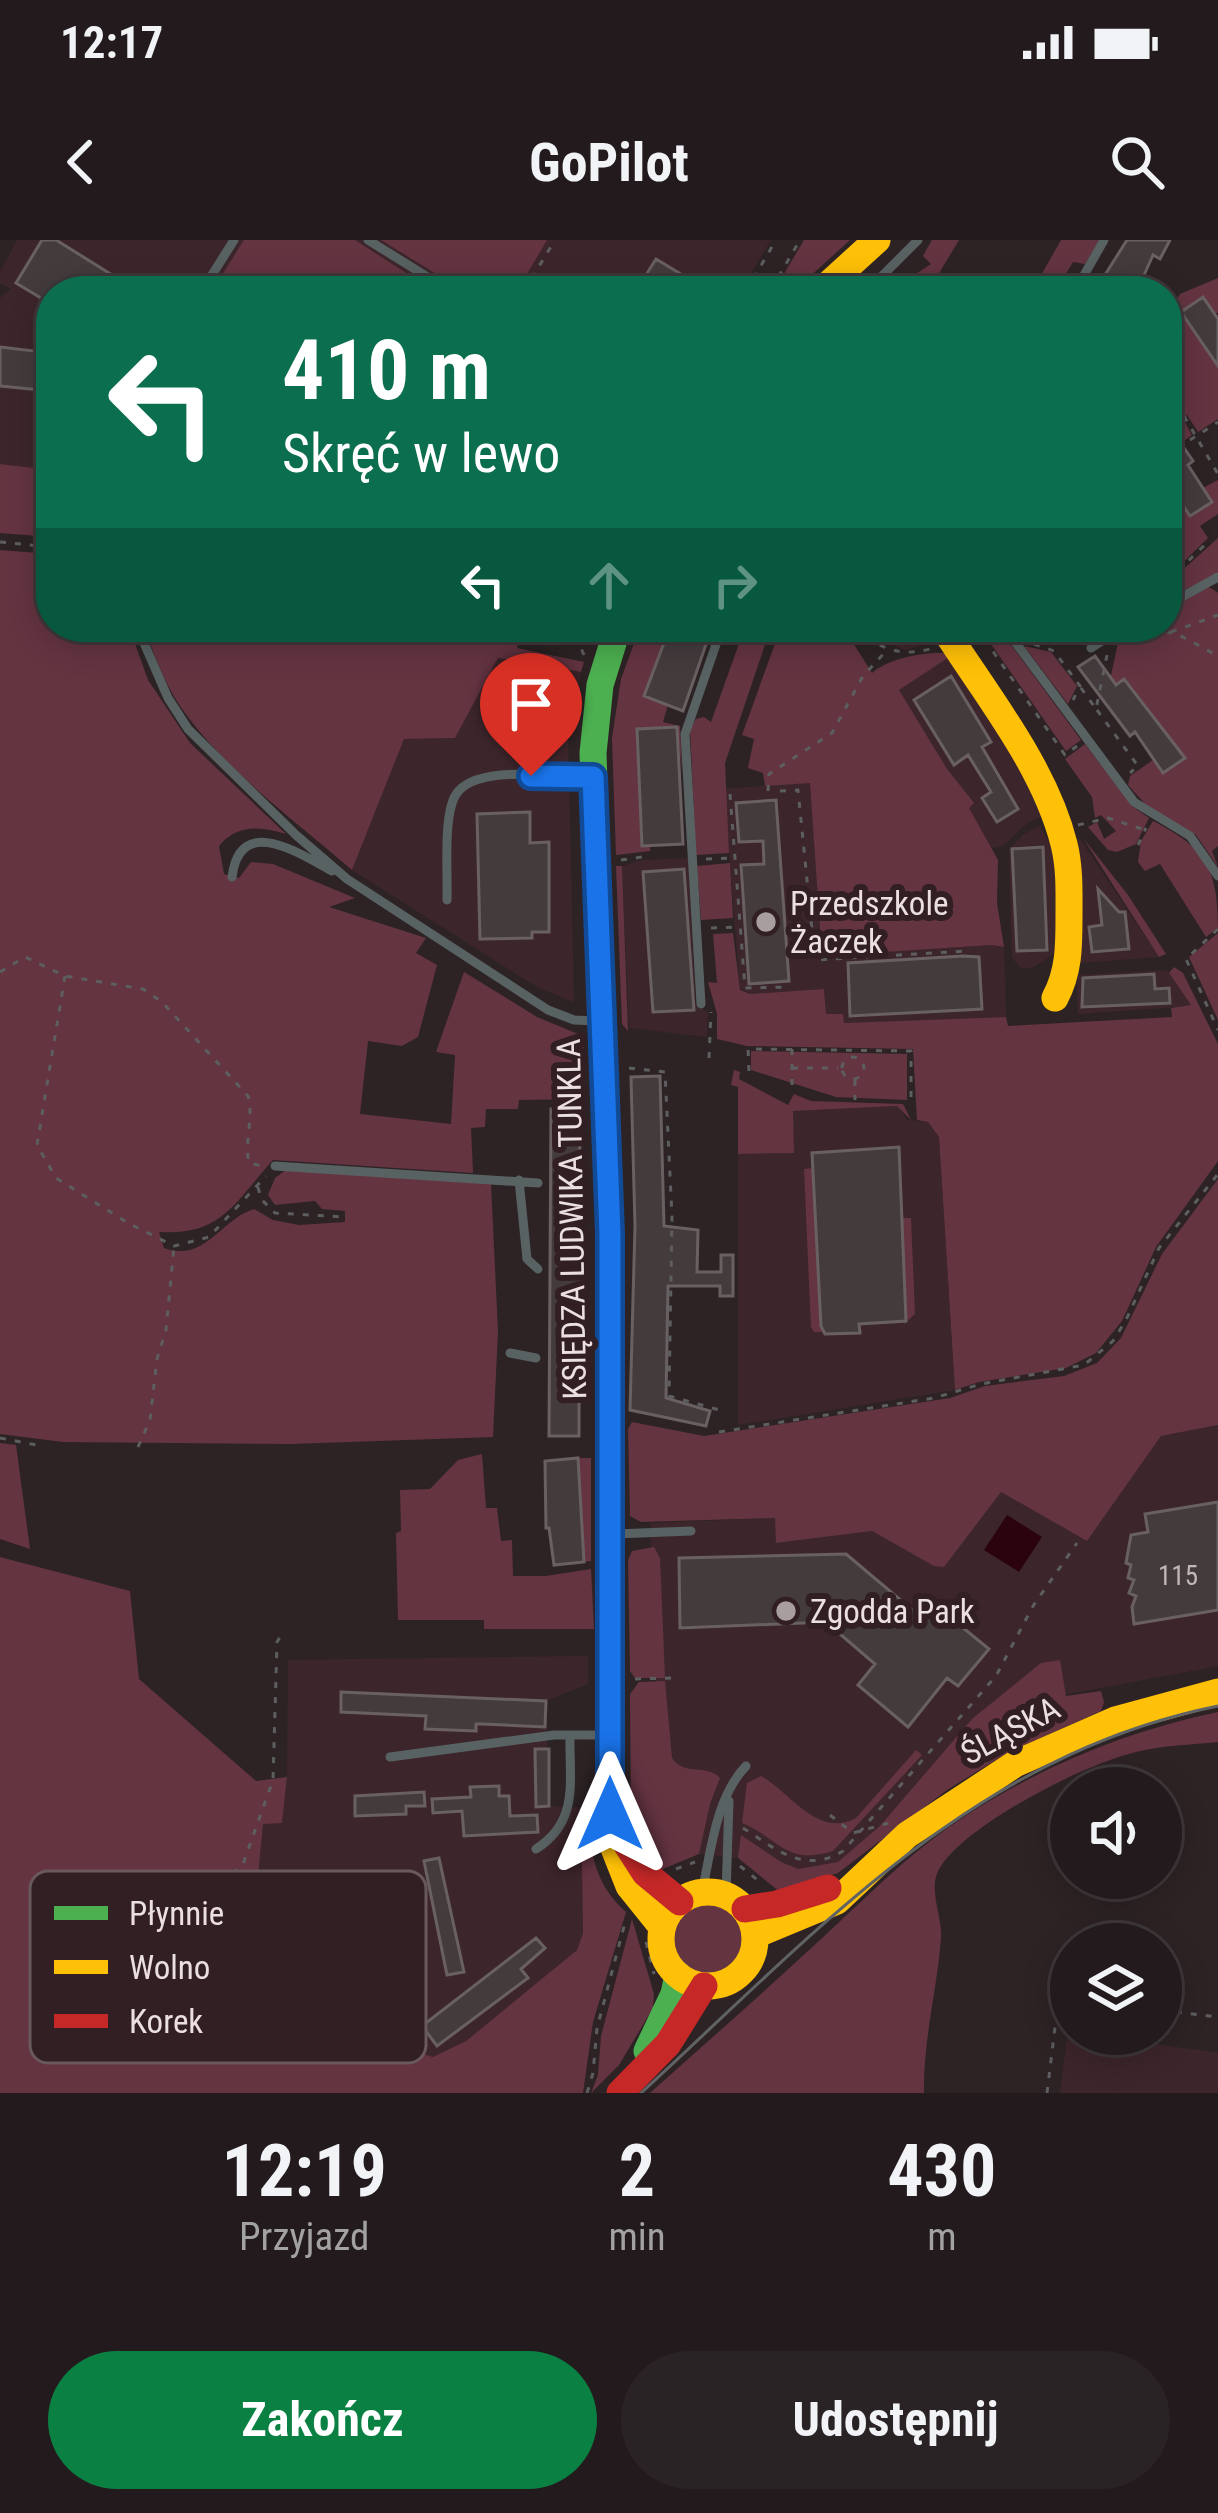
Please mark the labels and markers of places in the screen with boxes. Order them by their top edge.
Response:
pin [480,653,582,776]
place label: Przedszkole Żaczek [790,884,948,961]
marker: Przedszkole Żaczek [753,909,779,935]
place label: Zgodda Park [810,1592,975,1631]
marker: Zgodda Park [773,1598,799,1624]

